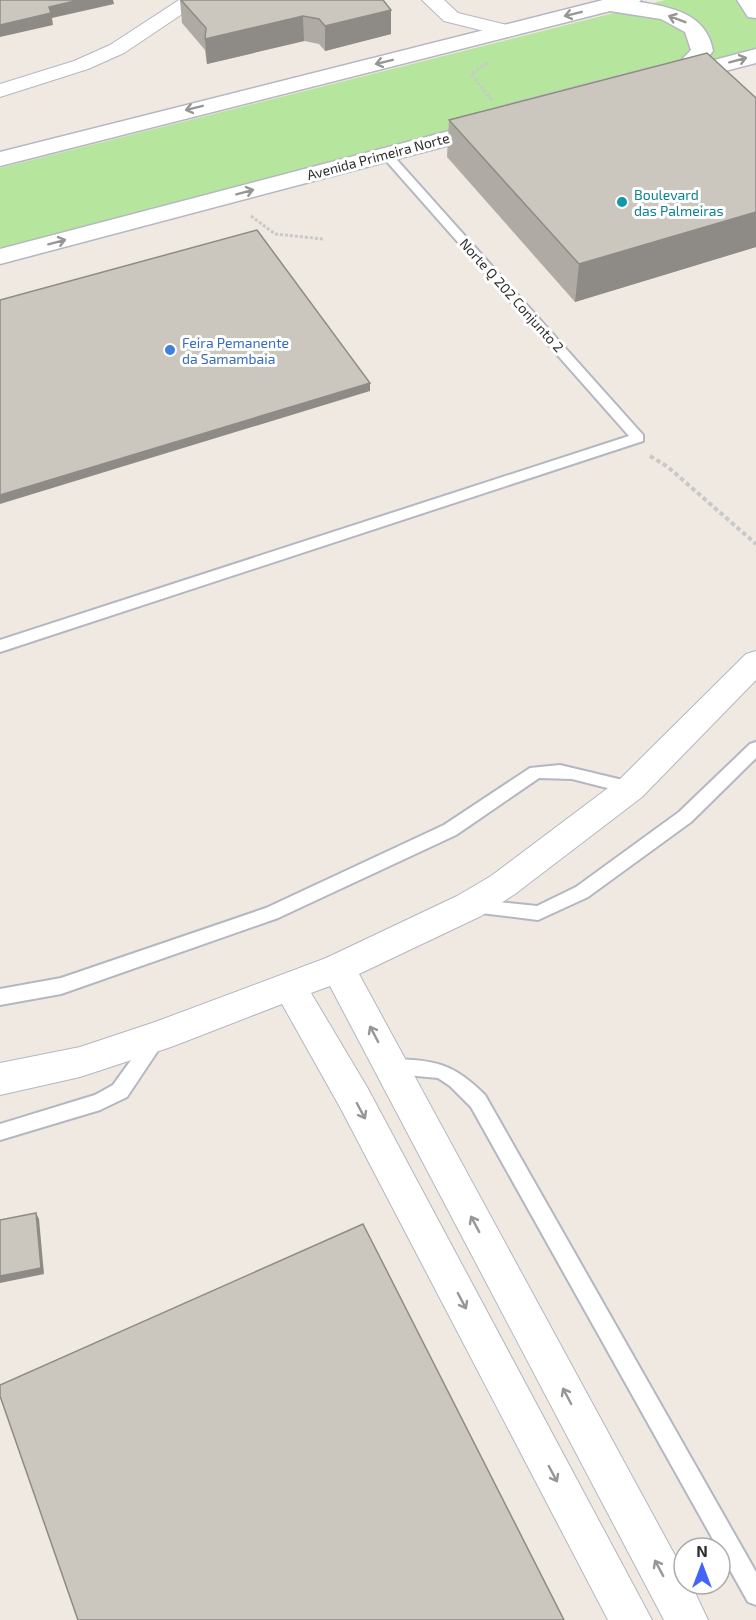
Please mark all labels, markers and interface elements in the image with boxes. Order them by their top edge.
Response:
one-way arrow [564,9,583,21]
one-way arrow [668,12,687,23]
one-way arrow [728,54,747,66]
one-way arrow [374,56,393,68]
one-way arrow [185,103,204,115]
street label: Avenida Primeira Norte [305,129,451,183]
one-way arrow [235,186,254,197]
place label: Boulevard das Palmeiras [634,186,724,219]
marker: Boulevard das Palmeiras [615,195,629,209]
street label: Norte Q 202 Conjunto 2 [456,235,568,355]
one-way arrow [47,236,66,247]
place label: Feira Pemanente da Samambaia [182,334,289,367]
marker: Feira Pemanente da Samambaia [163,343,177,357]
one-way arrow [368,1026,380,1043]
one-way arrow [356,1101,367,1119]
one-way arrow [469,1216,480,1234]
one-way arrow [457,1292,468,1310]
one-way arrow [561,1388,572,1406]
one-way arrow [548,1464,559,1482]
north arrow [672,1536,732,1596]
text: N [696,1541,708,1560]
one-way arrow [653,1560,664,1578]

